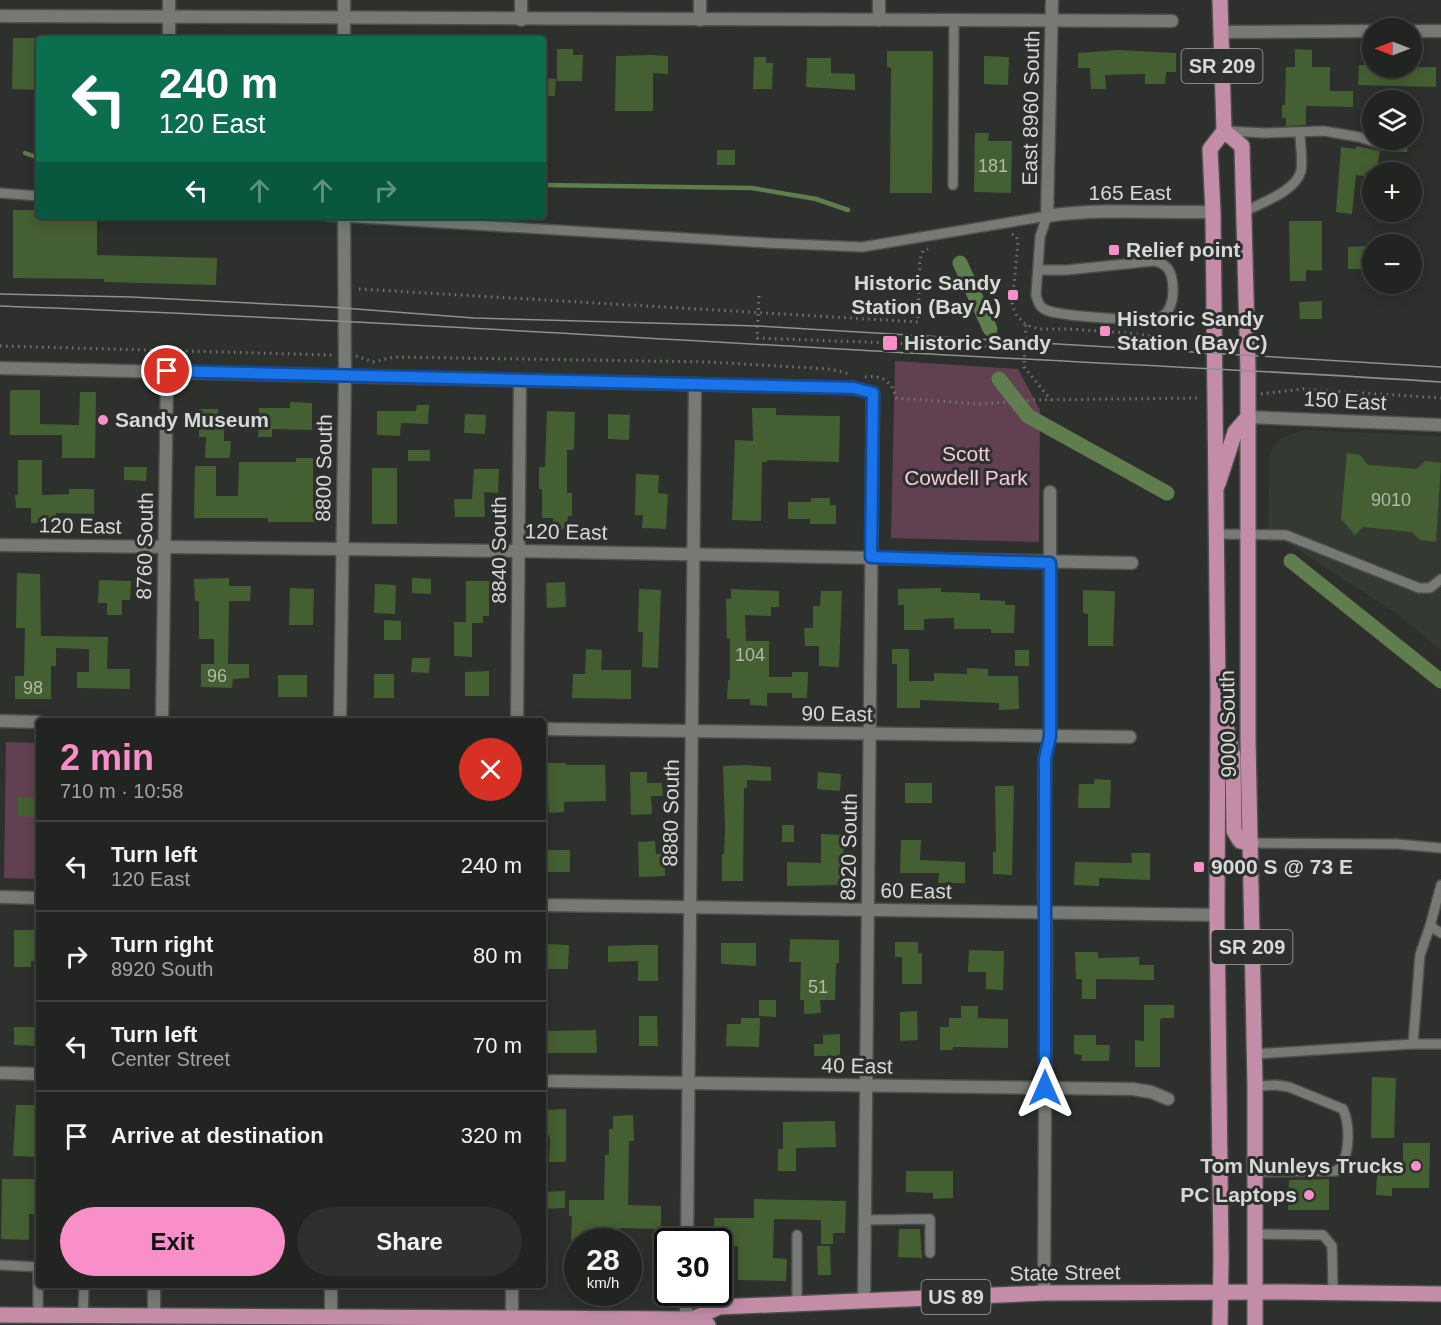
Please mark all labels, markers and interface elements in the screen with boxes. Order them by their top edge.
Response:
north arrow [1362,18,1422,78]
map controls [1362,18,1422,294]
street label: East 8960 South [1018,30,1043,186]
road number: SR 209 [1182,49,1262,83]
icon: left [60,60,138,138]
text: 240 m [159,60,278,107]
button: layers [1362,90,1422,150]
text: 120 East [159,109,266,139]
house number: 181 [978,156,1008,176]
button: + [1362,162,1422,222]
icon: left [180,174,213,207]
icon: ahead [243,174,276,207]
icon: ahead [306,174,339,207]
icon: right [369,174,402,207]
street label: 165 East [1089,181,1172,204]
button: − [1362,234,1422,294]
place label: Relief point [1126,238,1240,261]
marker: Relief point [1107,243,1121,257]
place label: Historic Sandy Station (Bay A) [851,271,1001,318]
marker: Historic Sandy Station (Bay A) [1006,288,1020,302]
place label: Historic Sandy Station (Bay C) [1117,307,1268,354]
marker: Historic Sandy Station (Bay C) [1098,324,1112,338]
place label: Historic Sandy [904,331,1051,354]
marker: Historic Sandy [881,334,899,352]
pin [141,345,192,396]
icon: arrive [150,354,183,387]
street label: 150 East [1303,387,1387,414]
place label: Sandy Museum [115,408,269,431]
marker: Sandy Museum [96,413,110,427]
street label: 8800 South [311,414,336,522]
park label: Scott Cowdell Park [904,442,1028,489]
house number: 9010 [1371,490,1411,510]
street label: 8760 South [132,492,157,600]
street label: 8840 South [487,496,510,604]
street label: 120 East [38,513,122,538]
street label: 120 East [524,519,608,544]
house number: 104 [735,645,765,665]
house number: 96 [207,666,227,686]
street label: 9000 South [1215,670,1240,778]
house number: 98 [23,678,43,698]
street label: 90 East [801,701,873,726]
text: 2 min [60,737,154,778]
button: close [459,738,522,801]
street label: 8880 South [658,759,683,867]
text: 710 m · 10:58 [60,780,183,802]
street label: 8920 South [836,793,861,901]
text: Turn left [111,842,197,867]
icon: left [60,850,93,883]
text: 240 m [461,853,522,878]
place label: 9000 S @ 73 E [1211,855,1353,878]
marker: 9000 S @ 73 E [1192,860,1206,874]
text: 120 East [111,868,190,890]
street label: 60 East [880,878,952,903]
road number: SR 209 [1212,930,1292,964]
text: Turn right [111,932,213,957]
icon: right [60,940,93,973]
text: 80 m [473,943,522,968]
text: 8920 South [111,958,213,980]
house number: 51 [808,977,828,997]
text: Turn left [111,1022,197,1047]
icon: left [60,1030,93,1063]
text: 70 m [473,1033,522,1058]
text: Center Street [111,1048,230,1070]
street label: 40 East [821,1053,893,1078]
position arrow [1013,1056,1077,1120]
icon: arrive [60,1120,93,1153]
text: Arrive at destination [111,1123,324,1148]
text: 320 m [461,1123,522,1148]
place label: Tom Nunleys Trucks [1200,1154,1404,1177]
marker: Tom Nunleys Trucks [1409,1159,1423,1173]
place label: PC Laptops [1180,1183,1297,1206]
marker: PC Laptops [1302,1188,1316,1202]
button: Exit [60,1207,285,1276]
button: Share [297,1207,522,1276]
speed limit sign: 30 [654,1228,732,1306]
text: 28 [586,1243,620,1276]
street label: State Street [1009,1260,1121,1285]
text: km/h [587,1274,619,1291]
road number: US 89 [922,1280,990,1314]

